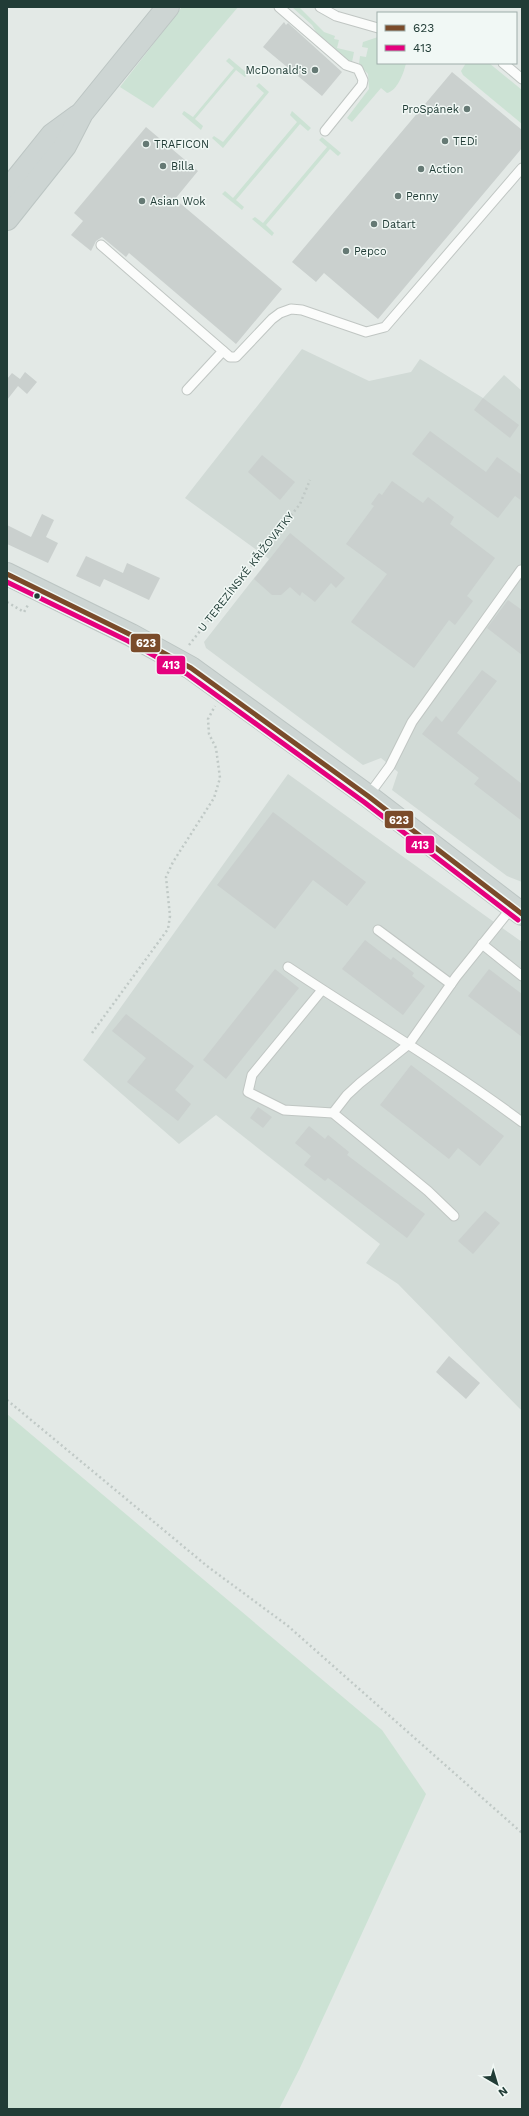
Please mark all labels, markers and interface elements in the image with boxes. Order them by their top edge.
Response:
legend [377,12,517,64]
text: 623 [413,21,434,35]
text: 413 [413,41,432,55]
place label: McDonald's [245,64,307,77]
marker: McDonald's [310,65,320,75]
place label: ProSpánek [402,103,459,116]
marker: ProSpánek [462,104,472,114]
place label: TEDi [453,135,478,148]
marker: TEDi [440,136,450,146]
place label: TRAFICON [154,138,209,151]
marker: TRAFICON [141,139,151,149]
place label: Billa [171,160,194,173]
marker: Billa [158,161,168,171]
place label: Action [429,163,463,176]
marker: Action [416,164,426,174]
place label: Penny [406,190,438,203]
marker: Penny [393,191,403,201]
place label: Asian Wok [150,195,205,208]
marker: Asian Wok [137,196,147,206]
place label: Datart [382,218,416,231]
marker: Datart [369,219,379,229]
place label: Pepco [354,245,387,258]
marker: Pepco [341,246,351,256]
street label: U TEREZÍNSKÉ KŘIŽOVATKY [195,508,297,634]
unlabelled marker [32,591,42,601]
line badge: 623 [130,633,161,653]
text: 623 [136,637,156,650]
line badge: 413 [156,655,186,675]
text: 413 [162,659,181,672]
line badge: 623 [384,810,414,829]
text: 623 [389,814,409,827]
line badge: 413 [405,835,435,854]
text: 413 [411,839,430,852]
north arrow [477,2064,517,2104]
text: N [496,2084,510,2099]

